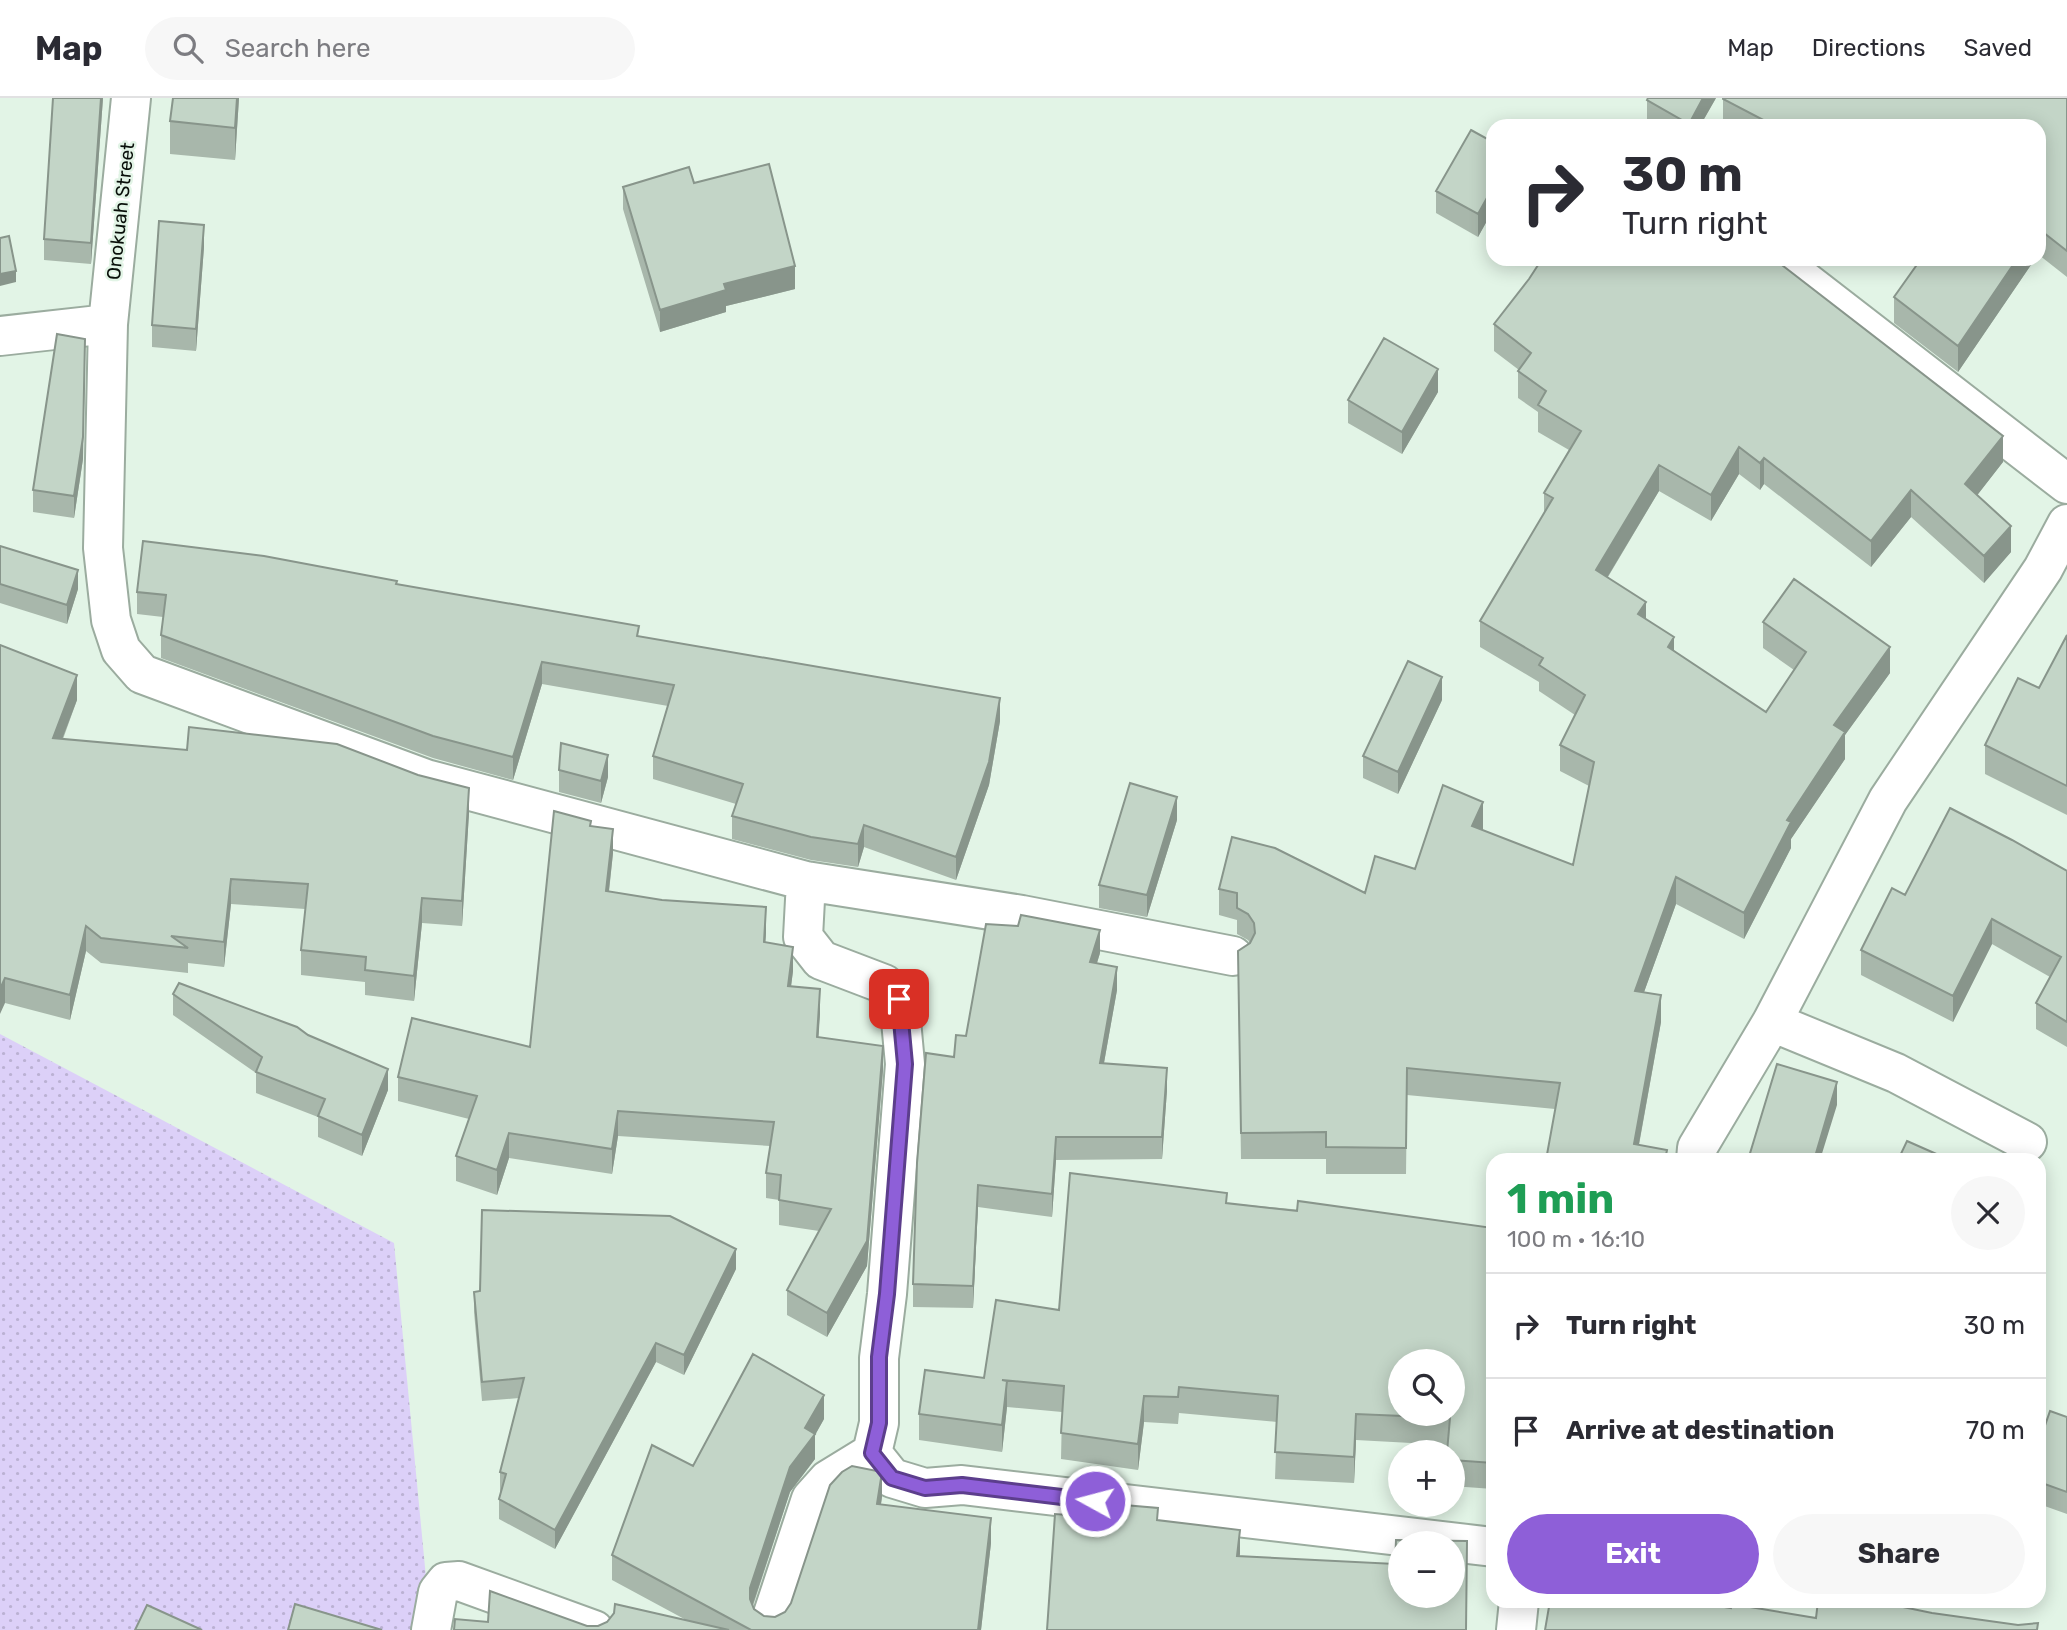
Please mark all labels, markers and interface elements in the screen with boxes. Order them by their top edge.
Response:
search box [145,17,635,80]
text: Map [35,29,103,68]
icon: search [169,29,207,67]
text: Search here [225,33,370,64]
text: Map [1727,34,1774,62]
text: Directions [1812,34,1925,62]
text: Saved [1963,34,2032,62]
street label: Onokuah Street [102,141,139,281]
text: 30 m [1622,145,1743,203]
icon: right [1507,147,1598,238]
text: Turn right [1622,204,1767,242]
pin [869,969,929,1029]
icon: arrive [880,980,918,1018]
text: 1 min [1507,1174,1614,1224]
button: close [1951,1176,2025,1250]
text: 100 m · 16:10 [1507,1225,1645,1253]
icon: right [1507,1307,1545,1345]
text: Turn right [1566,1310,1696,1341]
text: 30 m [1963,1310,2025,1341]
map controls [1388,1349,1465,1608]
button: search [1388,1349,1465,1426]
icon: arrive [1507,1412,1545,1450]
text: Arrive at destination [1566,1415,1834,1446]
text: 70 m [1966,1415,2025,1446]
button: + [1388,1440,1465,1517]
position arrow [1058,1464,1132,1538]
button: Exit [1507,1514,1759,1594]
button: Share [1773,1514,2025,1594]
button: − [1388,1531,1465,1608]

